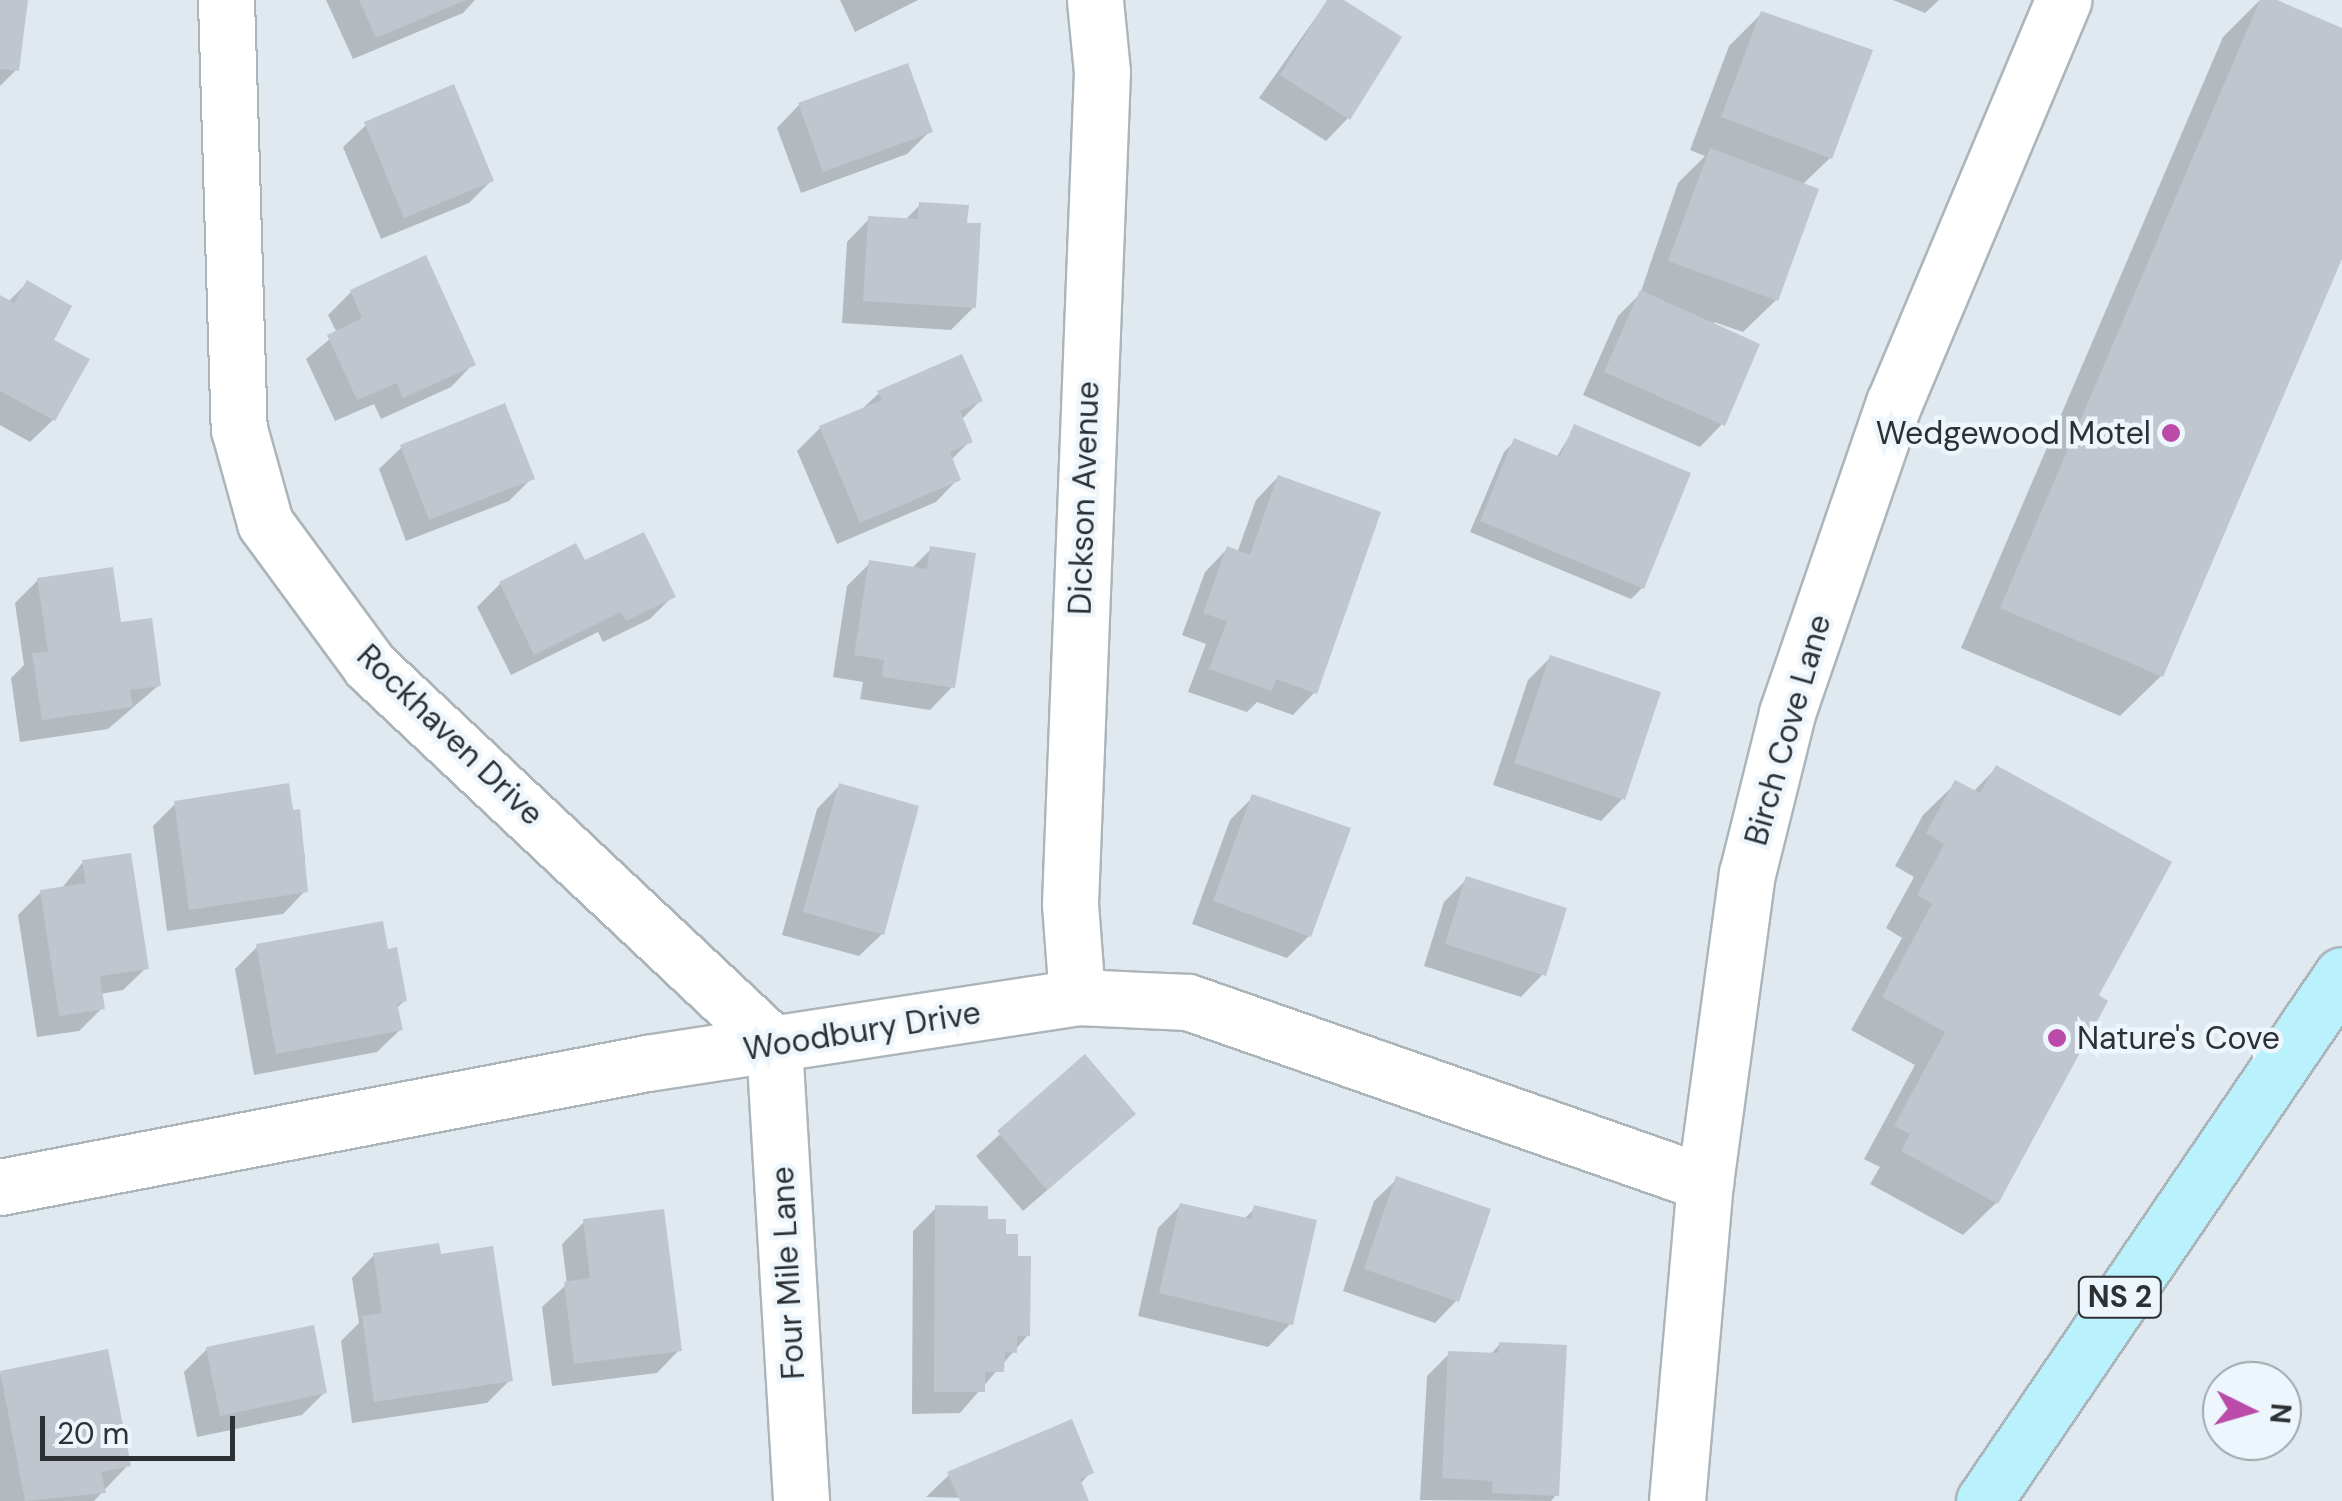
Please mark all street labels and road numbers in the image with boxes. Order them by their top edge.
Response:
street label: Dickson Avenue [1061,380,1107,616]
street label: Birch Cove Lane [1737,610,1839,850]
street label: Rockhaven Drive [349,637,551,833]
street label: Woodbury Drive [741,993,983,1069]
street label: Four Mile Lane [763,1165,813,1381]
road number: NS 2 [2078,1272,2162,1322]

